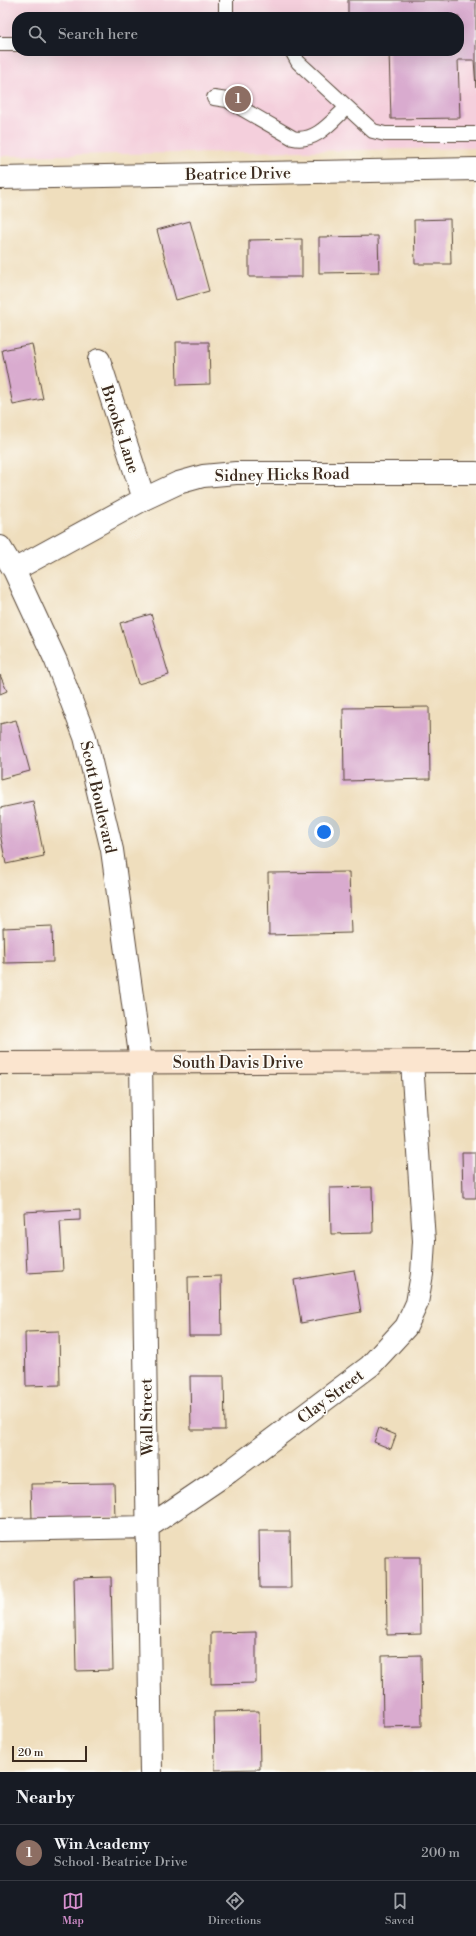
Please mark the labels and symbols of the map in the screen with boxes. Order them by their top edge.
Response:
pin: 1 [225,84,251,114]
street label: Beatrice Drive [184,163,291,185]
street label: Brooks Lane [96,382,144,476]
street label: Sidney Hicks Road [214,464,350,486]
street label: Scott Boulevard [75,739,121,855]
your location [314,822,334,842]
street label: South Davis Drive [173,1053,303,1073]
street label: Clay Street [293,1365,368,1428]
street label: Wall Street [136,1378,158,1457]
scale bar [12,1744,87,1763]

